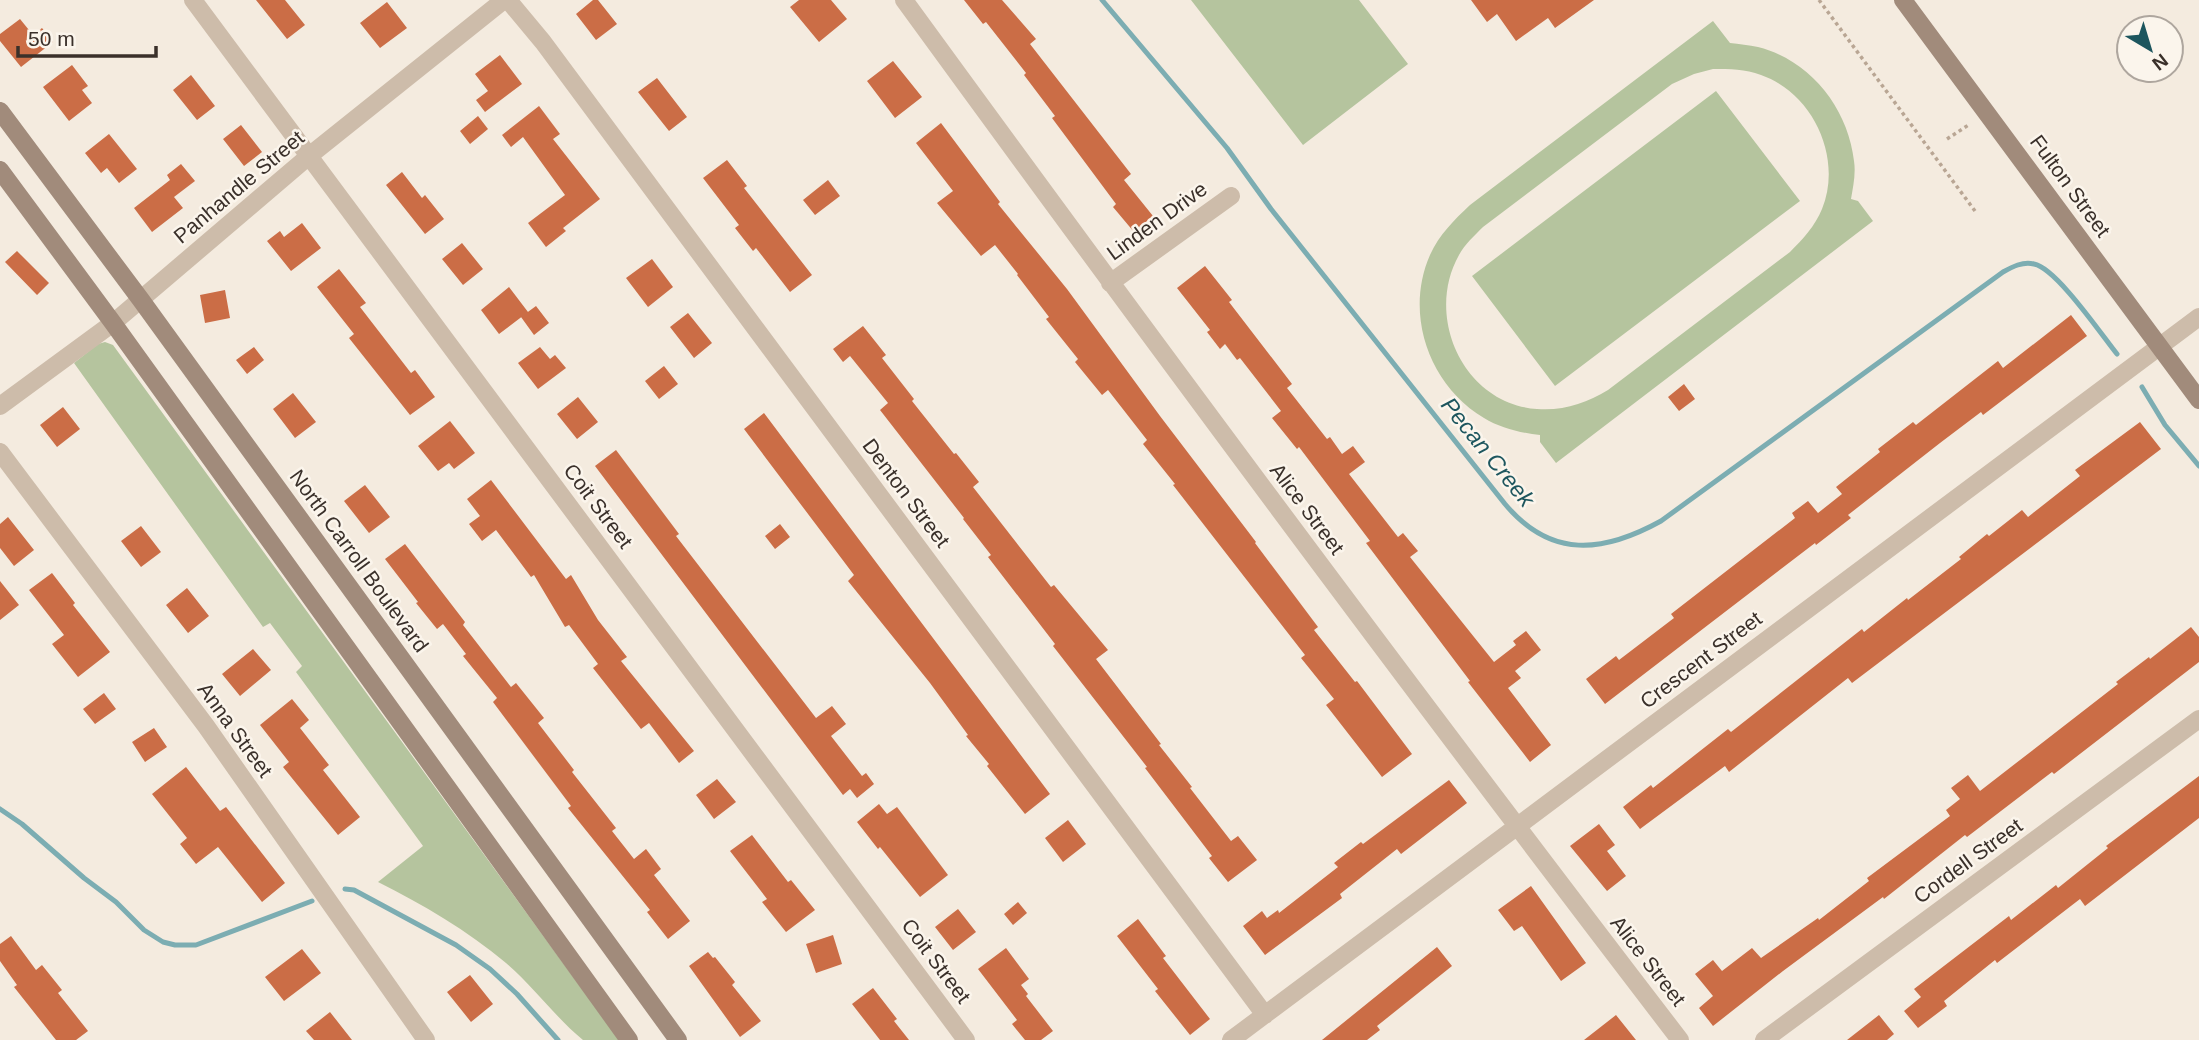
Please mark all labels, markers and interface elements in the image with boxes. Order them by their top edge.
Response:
scale bar [18,14,156,58]
north arrow [2115,14,2185,84]
text: 50 m [28,27,75,50]
text: N [2148,50,2172,75]
street label: Panhandle Street [169,126,308,248]
street label: Fulton Street [2026,130,2115,241]
street label: Linden Drive [1102,177,1211,265]
water label: Pecan Creek [1436,392,1541,513]
street label: Denton Street [858,434,955,551]
street label: Coit Street [559,459,638,552]
street label: Alice Street [1266,459,1349,559]
street label: North Carroll Boulevard [286,465,433,656]
street label: Crescent Street [1636,606,1766,713]
street label: Anna Street [194,678,277,781]
street label: Cordell Street [1909,813,2027,908]
street label: Alice Street [1606,911,1691,1010]
street label: Coit Street [897,914,976,1007]

